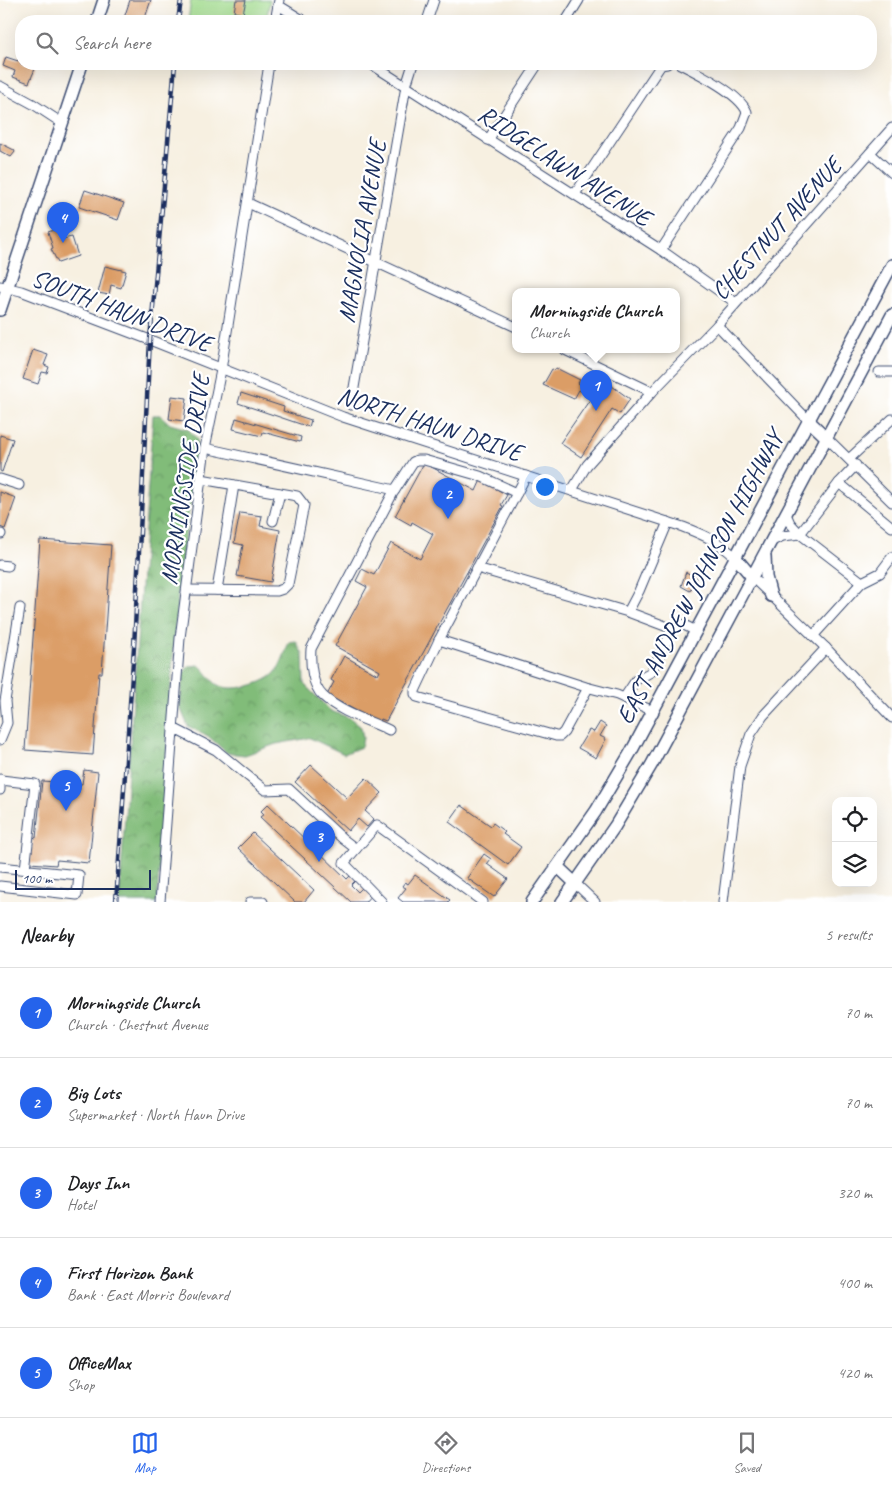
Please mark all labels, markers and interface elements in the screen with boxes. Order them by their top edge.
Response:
search box [15,15,877,70]
icon: search [33,29,61,57]
text: Search here [73,31,150,55]
street label: RIDGELAWN AVENUE [472,98,659,235]
street label: MAGNOLIA AVENUE [330,134,394,325]
street label: CHESTNUT AVENUE [704,148,851,307]
pin: 4 [47,202,79,243]
street label: SOUTH HAUN DRIVE [27,262,219,361]
popup [512,288,680,353]
text: Morningside Church [530,299,662,323]
text: Church [530,323,570,343]
street label: MORNINGSIDE DRIVE [153,369,218,587]
pin: 1 [580,370,612,411]
street label: NORTH HAUN DRIVE [333,379,529,470]
street label: EAST ANDREW JOHNSON HIGHWAY [609,422,793,730]
your location [532,474,558,500]
pin: 2 [432,478,464,519]
pin: 5 [50,770,82,811]
map controls [832,797,877,887]
button: locate [832,797,877,842]
pin: 3 [303,821,335,862]
button: layers [832,842,877,887]
scale bar [15,867,151,890]
text: 100 m [22,870,52,887]
text: Nearby [20,922,73,948]
text: 5 results [825,925,872,945]
text: Morningside Church [67,991,200,1015]
text: 1 [32,1003,40,1023]
text: 70 m [845,1003,872,1023]
text: Church · Chestnut Avenue [67,1015,208,1035]
text: Big Lots [67,1081,120,1105]
text: 2 [32,1093,40,1113]
text: 70 m [845,1093,872,1113]
text: Supermarket · North Haun Drive [67,1105,244,1125]
text: Days Inn [67,1171,129,1195]
text: 3 [32,1183,40,1203]
text: 320 m [838,1183,872,1203]
text: Hotel [67,1195,95,1215]
text: First Horizon Bank [67,1261,192,1285]
text: 4 [32,1273,40,1293]
text: 400 m [838,1273,872,1293]
text: Bank · East Morris Boulevard [67,1285,229,1305]
text: OfficeMax [67,1351,130,1375]
text: 5 [33,1363,39,1383]
text: 420 m [838,1363,872,1383]
text: Shop [67,1375,94,1395]
tab: Map [131,1429,159,1476]
tab: Directions [422,1429,470,1476]
tab: Saved [733,1429,761,1476]

